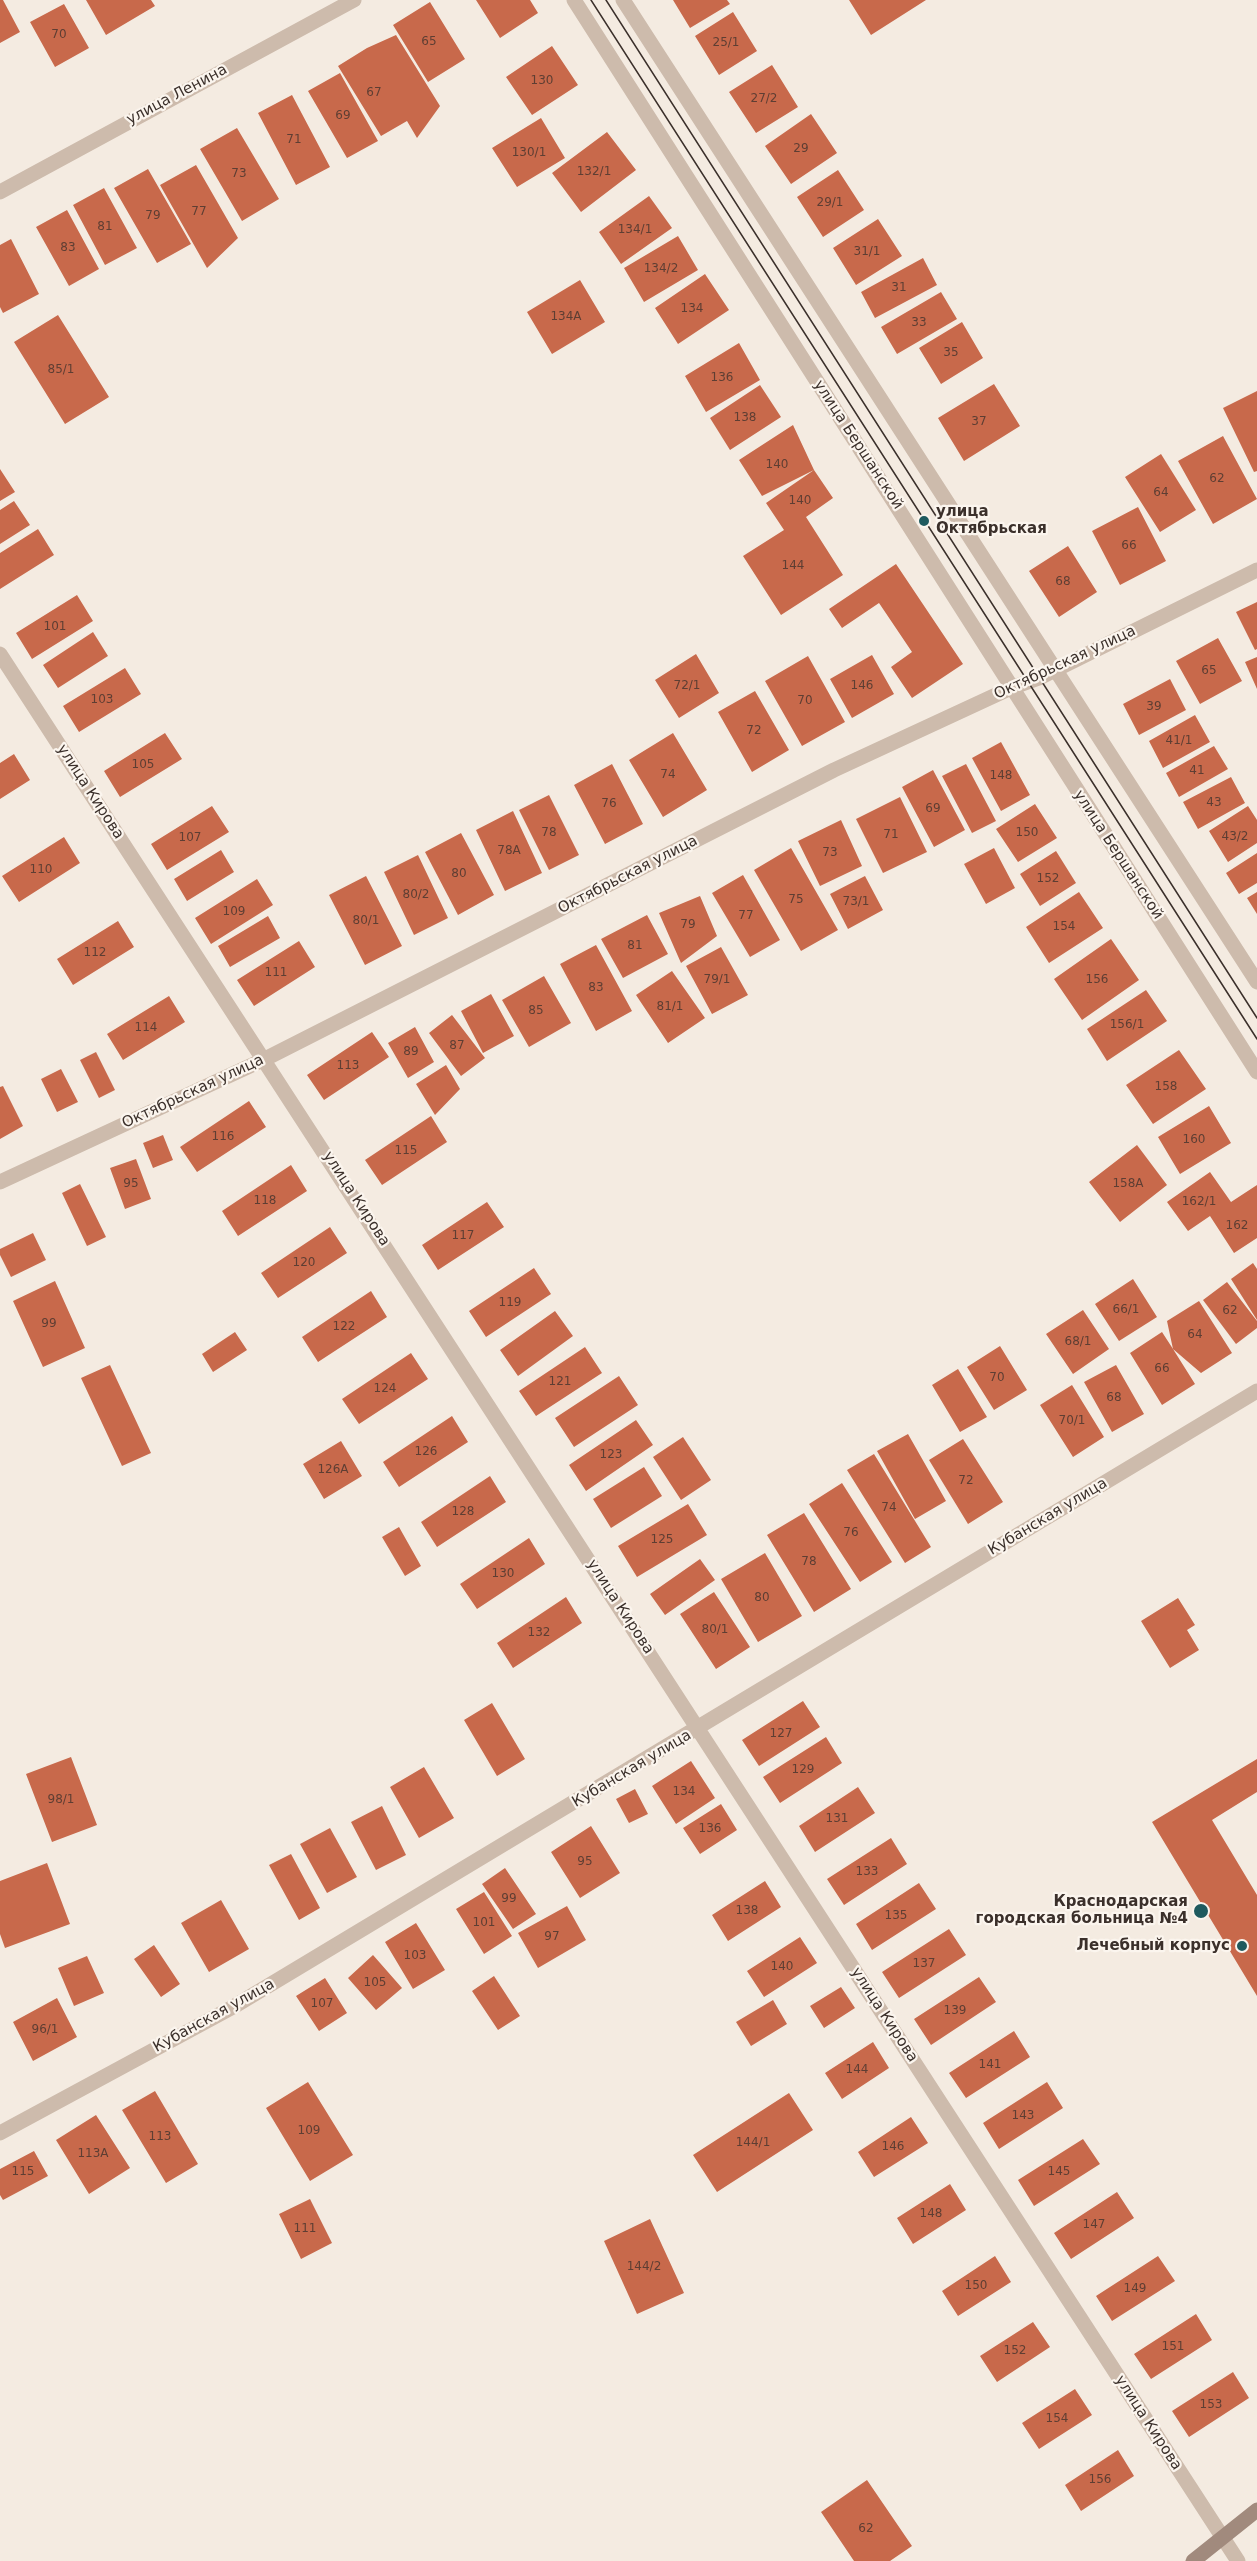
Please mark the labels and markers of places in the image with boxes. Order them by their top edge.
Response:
place label: улица Октябрьская [936,503,1047,538]
marker: улица Октябрьская [917,514,931,528]
place label: Краснодарская городская больница №4 [976,1893,1188,1928]
marker: Краснодарская городская больница №4 [1192,1902,1210,1920]
place label: Лечебный корпус [1077,1937,1230,1955]
marker: Лечебный корпус [1235,1939,1249,1953]

